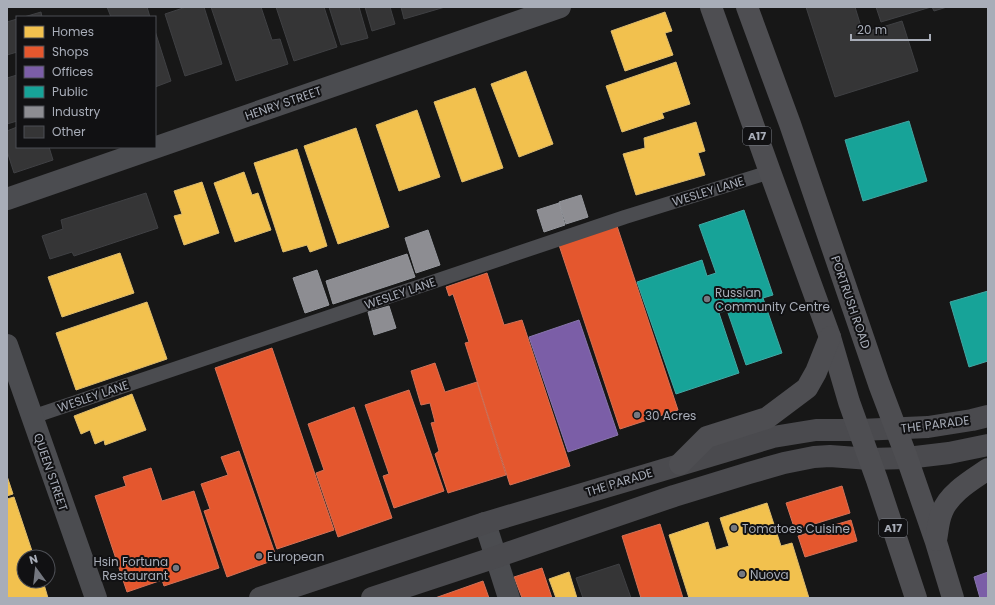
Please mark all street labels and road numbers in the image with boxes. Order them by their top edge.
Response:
street label: HENRY STREET [242,82,324,124]
road number: A17 [743,127,771,145]
street label: WESLEY LANE [670,172,746,210]
street label: PORTRUSH ROAD [827,253,875,351]
street label: WESLEY LANE [362,273,438,313]
street label: WESLEY LANE [55,376,131,416]
street label: THE PARADE [900,411,970,437]
street label: QUEEN STREET [30,431,72,514]
street label: THE PARADE [583,464,655,500]
road number: A17 [879,519,907,537]

